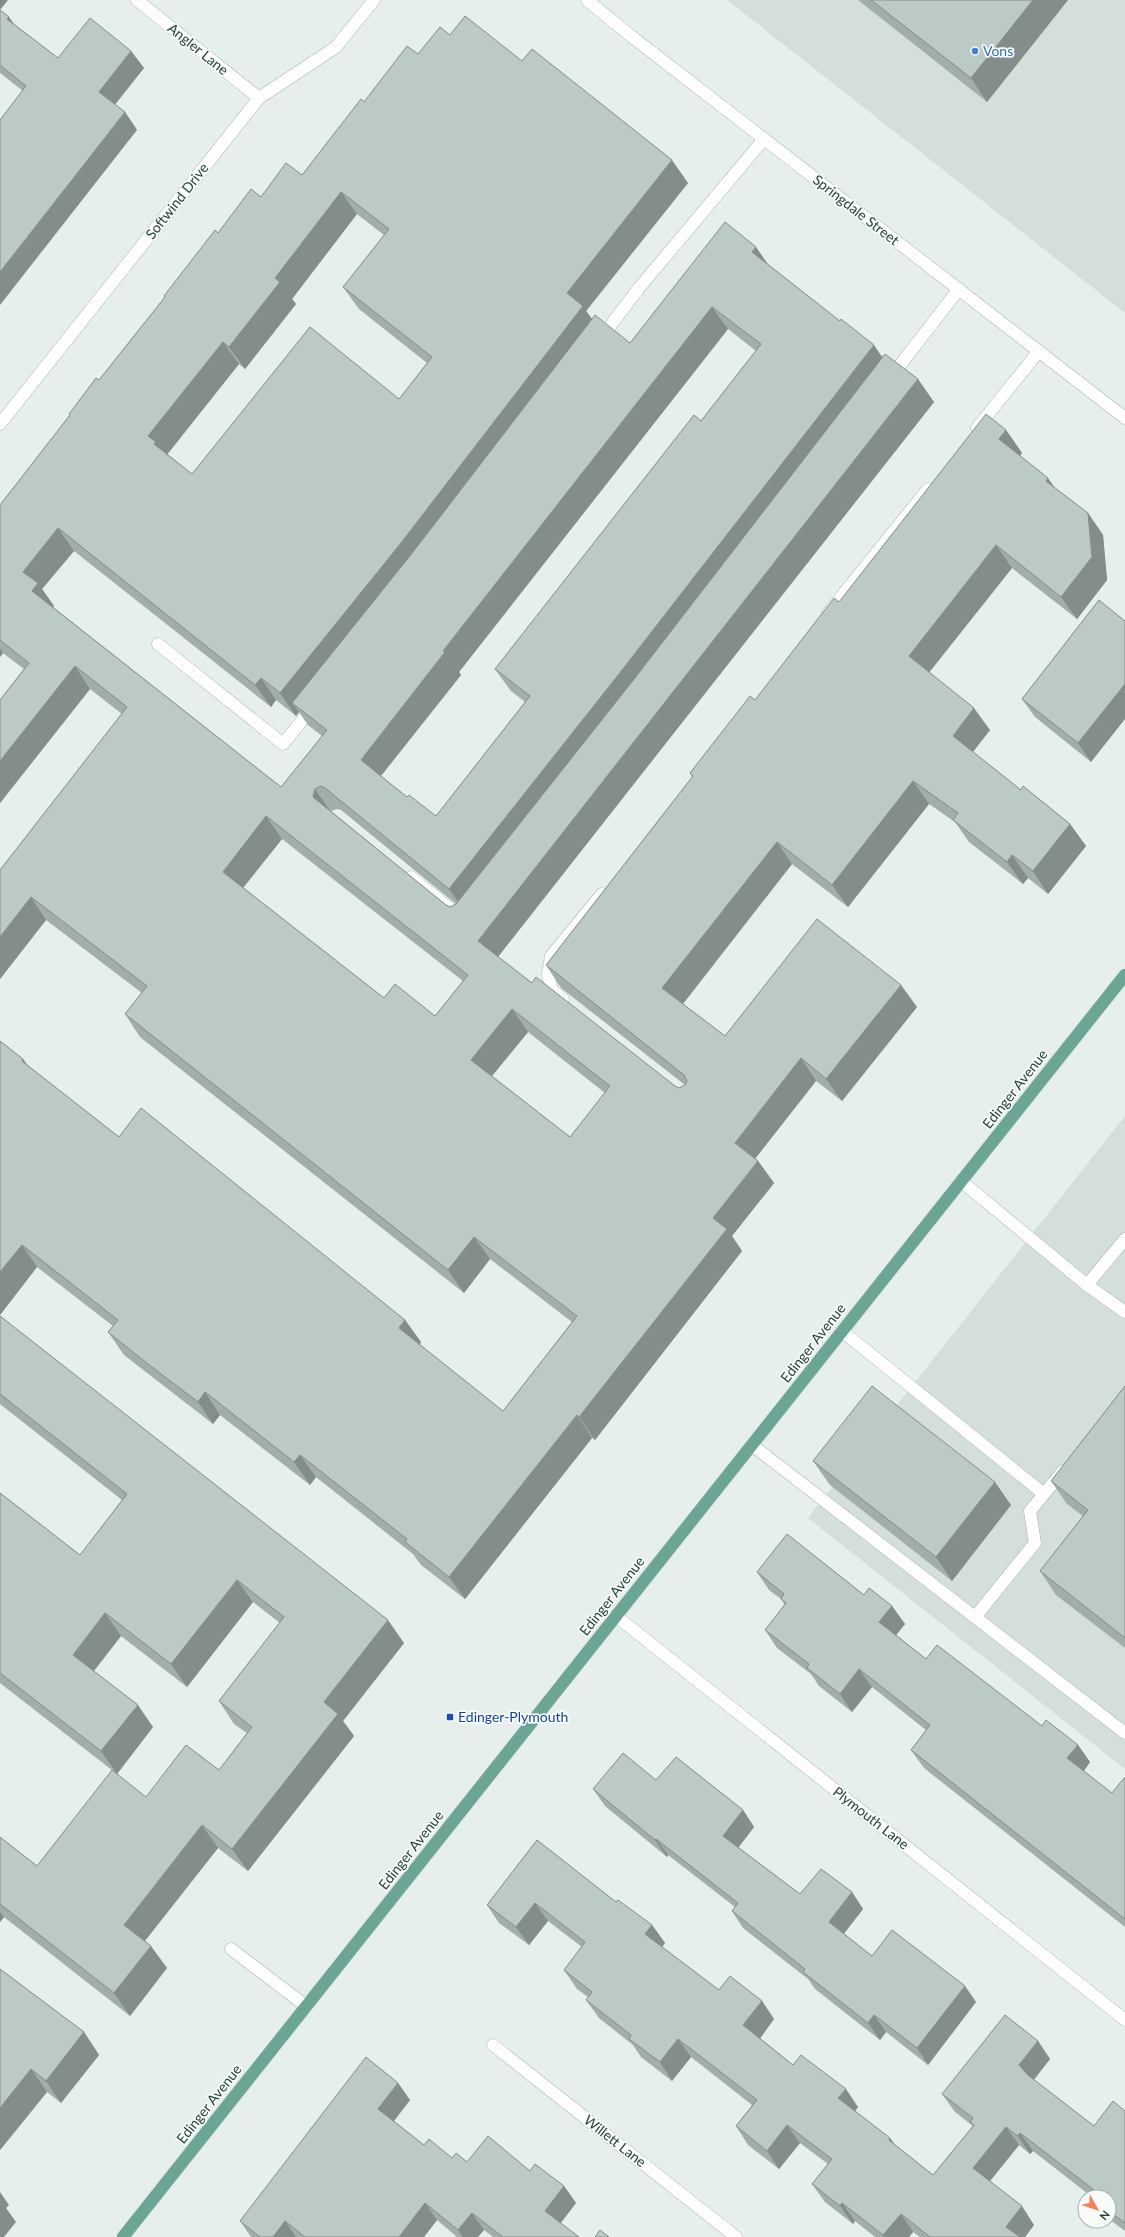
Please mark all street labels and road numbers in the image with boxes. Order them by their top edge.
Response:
street label: Angler Lane [165,19,232,78]
street label: Softwind Drive [142,159,212,242]
street label: Springdale Street [810,171,903,249]
street label: Edinger Avenue [978,1046,1051,1132]
street label: Edinger Avenue [776,1300,849,1386]
street label: Edinger Avenue [575,1553,648,1639]
street label: Plymouth Lane [830,1783,913,1853]
street label: Edinger Avenue [374,1807,447,1893]
street label: Edinger Avenue [172,2061,245,2147]
street label: Willett Lane [581,2111,650,2170]

